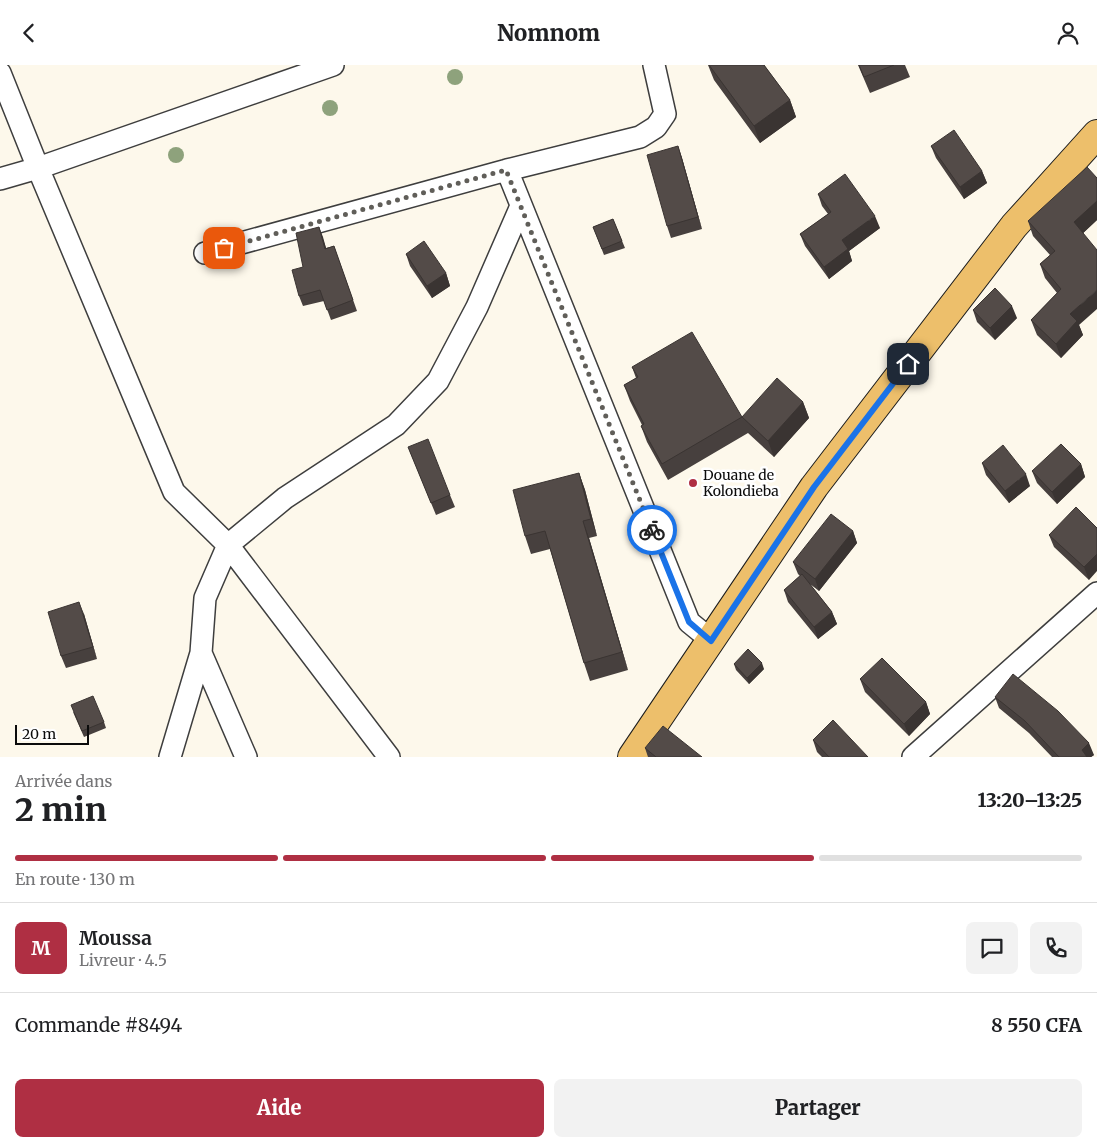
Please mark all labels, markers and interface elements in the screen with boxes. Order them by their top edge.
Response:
icon: back [15,19,43,47]
text: Nomnom [497,19,600,47]
icon: person [1054,19,1082,47]
pin [203,227,245,269]
icon: bag [210,234,238,262]
pin [887,343,929,385]
icon: home [894,350,922,378]
place label: Douane de Kolondieba [703,466,779,500]
marker: Douane de Kolondieba [687,477,699,489]
courier [627,505,677,555]
icon: bike [638,516,666,544]
scale bar [15,722,89,745]
text: 20 m [22,725,56,743]
text: Arrivée dans [15,771,112,791]
text: 13:20–13:25 [977,788,1082,812]
text: 2 min [15,790,107,830]
text: En route · 130 m [15,869,135,889]
button: chat [966,922,1018,974]
button: phone [1030,922,1082,974]
text: Moussa [79,926,152,950]
text: M [31,936,51,960]
text: Livreur · 4.5 [79,950,167,970]
text: Commande #8494 [15,1013,182,1037]
text: 8 550 CFA [991,1013,1082,1037]
button: Aide [15,1079,544,1137]
button: Partager [554,1079,1082,1137]

